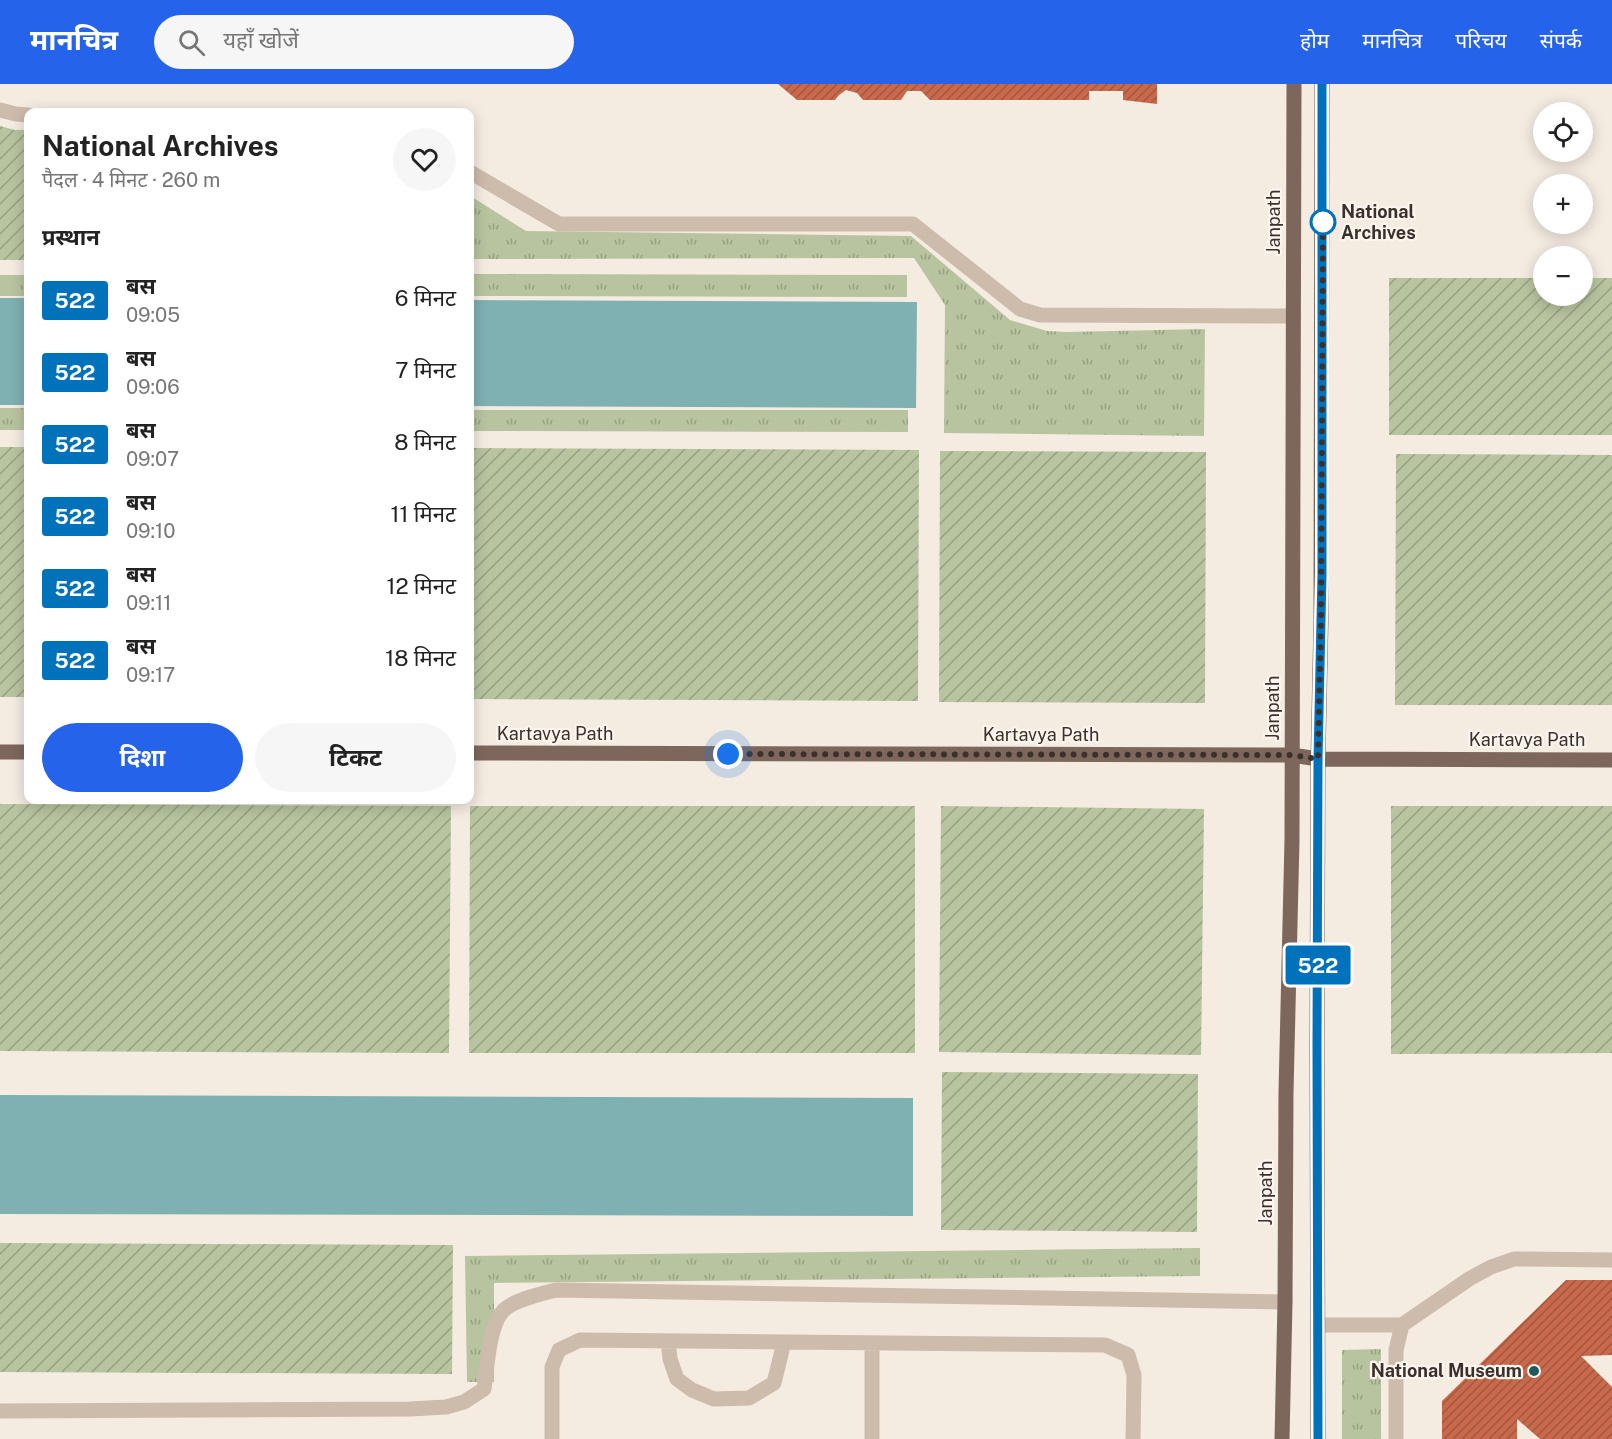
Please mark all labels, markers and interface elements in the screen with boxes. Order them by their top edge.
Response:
search box [154,15,574,69]
text: मानचित्र [30,23,118,56]
icon: search [175,26,208,59]
text: यहाँ खोजें [223,27,299,53]
text: होम [1300,28,1329,53]
text: मानचित्र [1362,28,1422,53]
text: परिचय [1455,28,1507,53]
text: संपर्क [1540,28,1582,53]
map controls [1533,102,1593,306]
button: locate [1533,102,1593,162]
button: heart [393,128,456,191]
text: National Archives [42,129,279,162]
text: पैदल · 4 मिनट · 260 m [42,168,220,192]
button: + [1533,174,1593,234]
street label: Janpath [1263,190,1284,254]
place label: National Archives [1341,201,1416,243]
marker: National Archives [1310,209,1336,235]
text: प्रस्थान [42,224,100,250]
button: − [1533,246,1593,306]
text: बस [126,273,156,299]
text: 6 मिनट [395,285,456,311]
text: 522 [55,288,95,313]
text: 09:05 [126,303,180,327]
text: बस [126,345,156,371]
text: 7 मिनट [395,357,456,383]
text: 522 [55,360,95,385]
text: 09:06 [126,375,180,399]
text: बस [126,417,156,443]
text: 8 मिनट [394,429,456,455]
text: 522 [55,432,95,457]
text: 09:07 [126,447,179,471]
text: बस [126,489,156,515]
text: 11 मिनट [391,501,456,527]
text: 522 [55,504,95,529]
text: 09:10 [126,519,176,543]
text: बस [126,561,156,587]
text: 12 मिनट [386,573,456,599]
text: 522 [55,576,95,601]
text: 09:11 [126,591,171,615]
text: बस [126,633,156,659]
text: 18 मिनट [385,645,456,671]
text: 522 [55,648,95,673]
text: 09:17 [126,663,175,687]
street label: Janpath [1262,676,1283,740]
button: दिशा [42,723,243,792]
button: टिकट [255,723,456,792]
street label: Kartavya Path [497,723,613,744]
street label: Kartavya Path [983,724,1099,745]
street label: Kartavya Path [1469,729,1585,750]
your location [713,739,743,769]
line badge: 522 [1284,946,1352,984]
text: 522 [1298,953,1338,978]
street label: Janpath [1255,1161,1276,1225]
place label: National Museum [1371,1360,1522,1381]
marker: National Museum [1527,1364,1541,1378]

